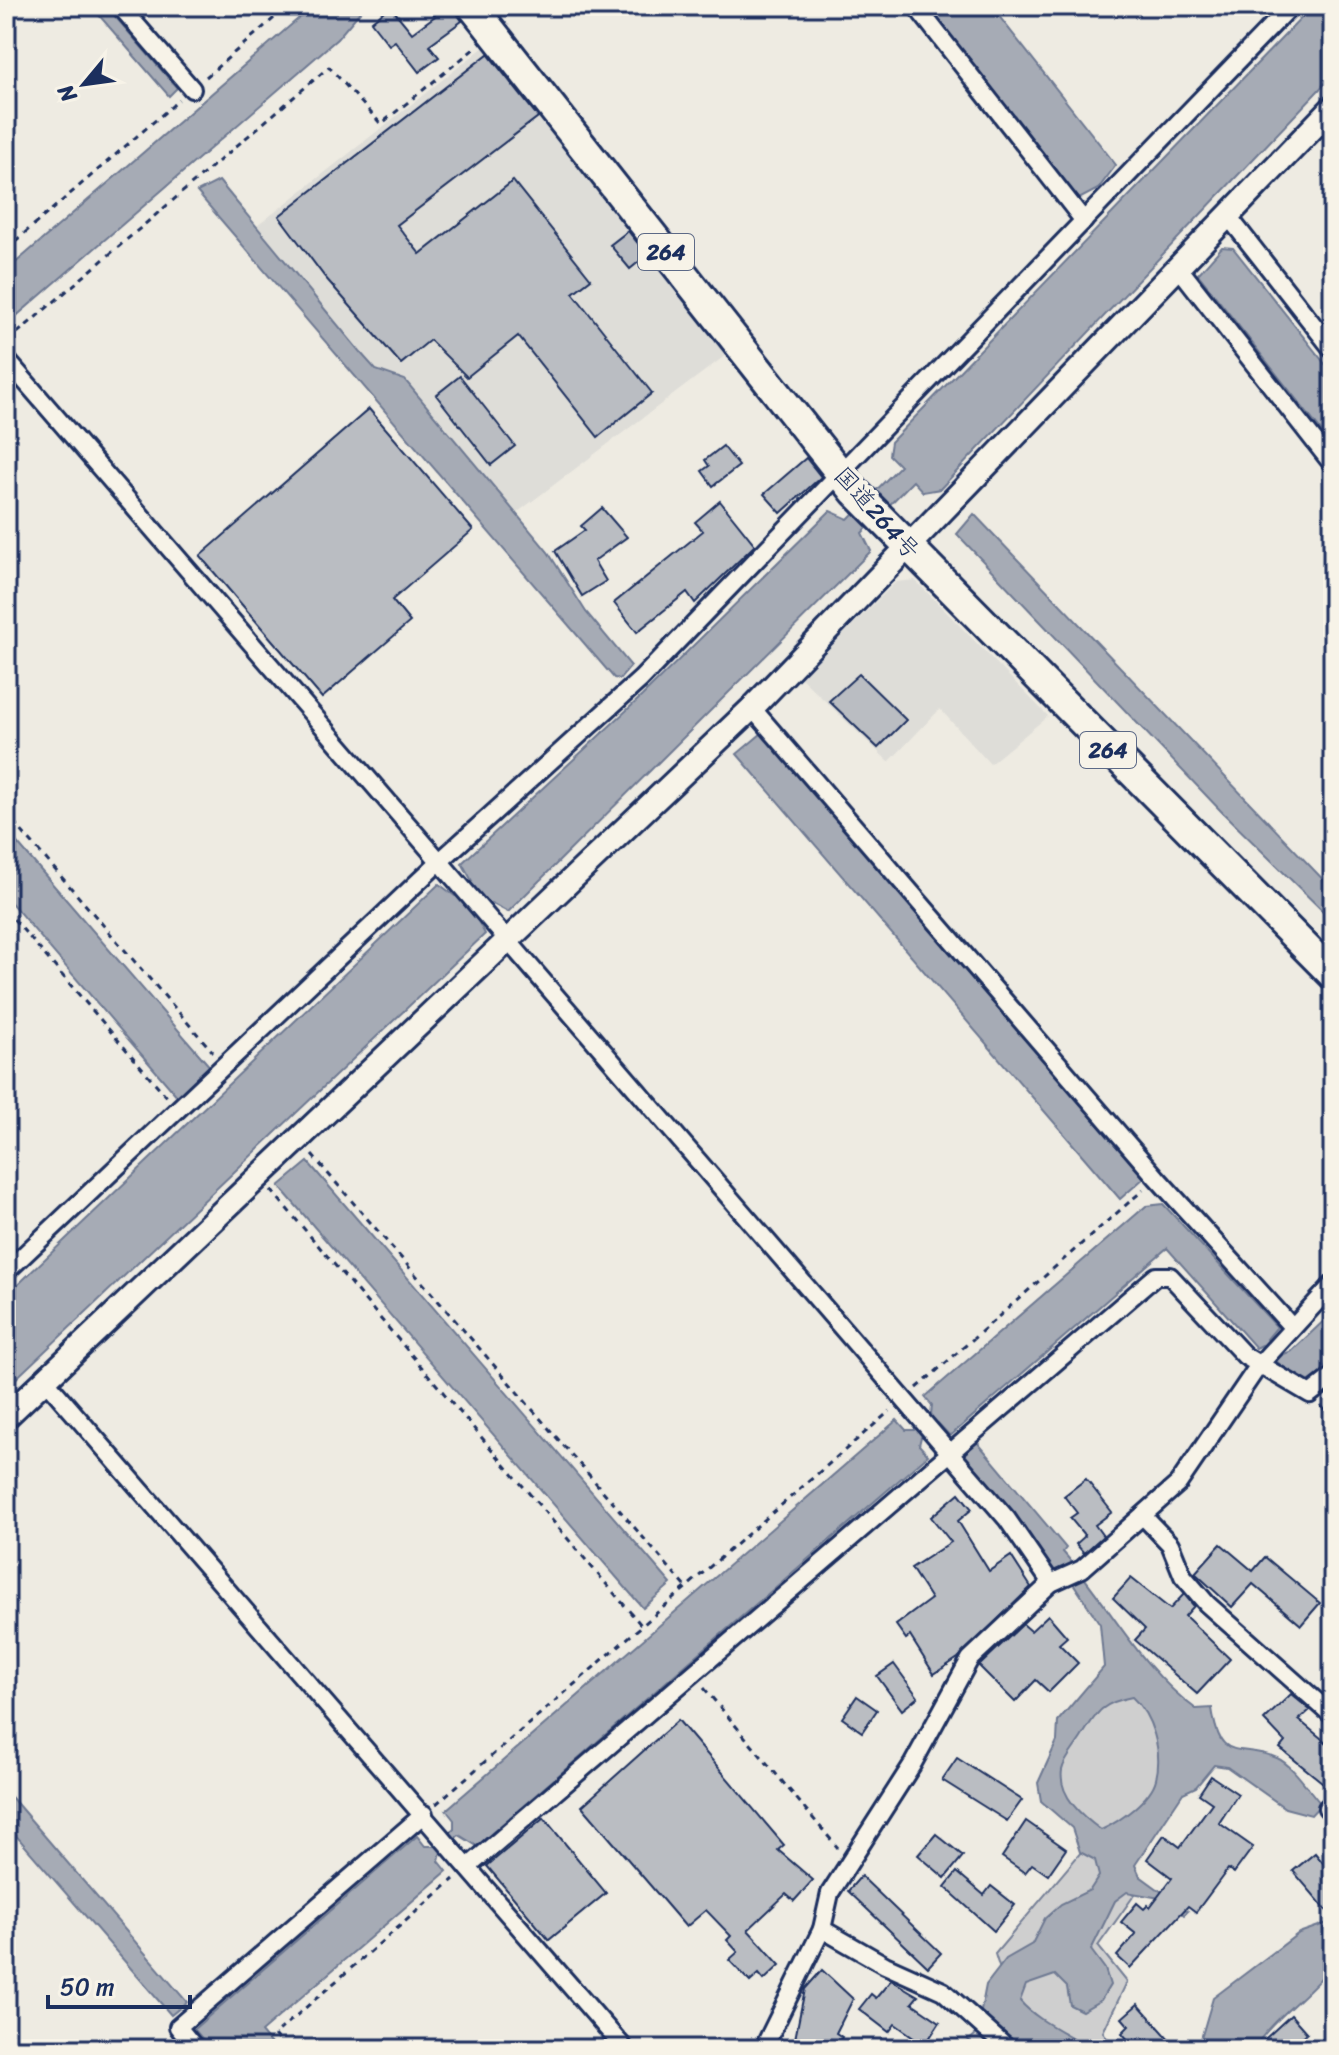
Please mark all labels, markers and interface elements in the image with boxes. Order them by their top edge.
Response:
north arrow [44,44,124,124]
text: N [46,77,88,110]
road number: 264 [638,234,694,270]
street label: 国道264号 [823,456,931,570]
road number: 264 [1080,732,1136,768]
scale bar [48,1959,190,2009]
text: 50 m [60,1966,115,2008]

